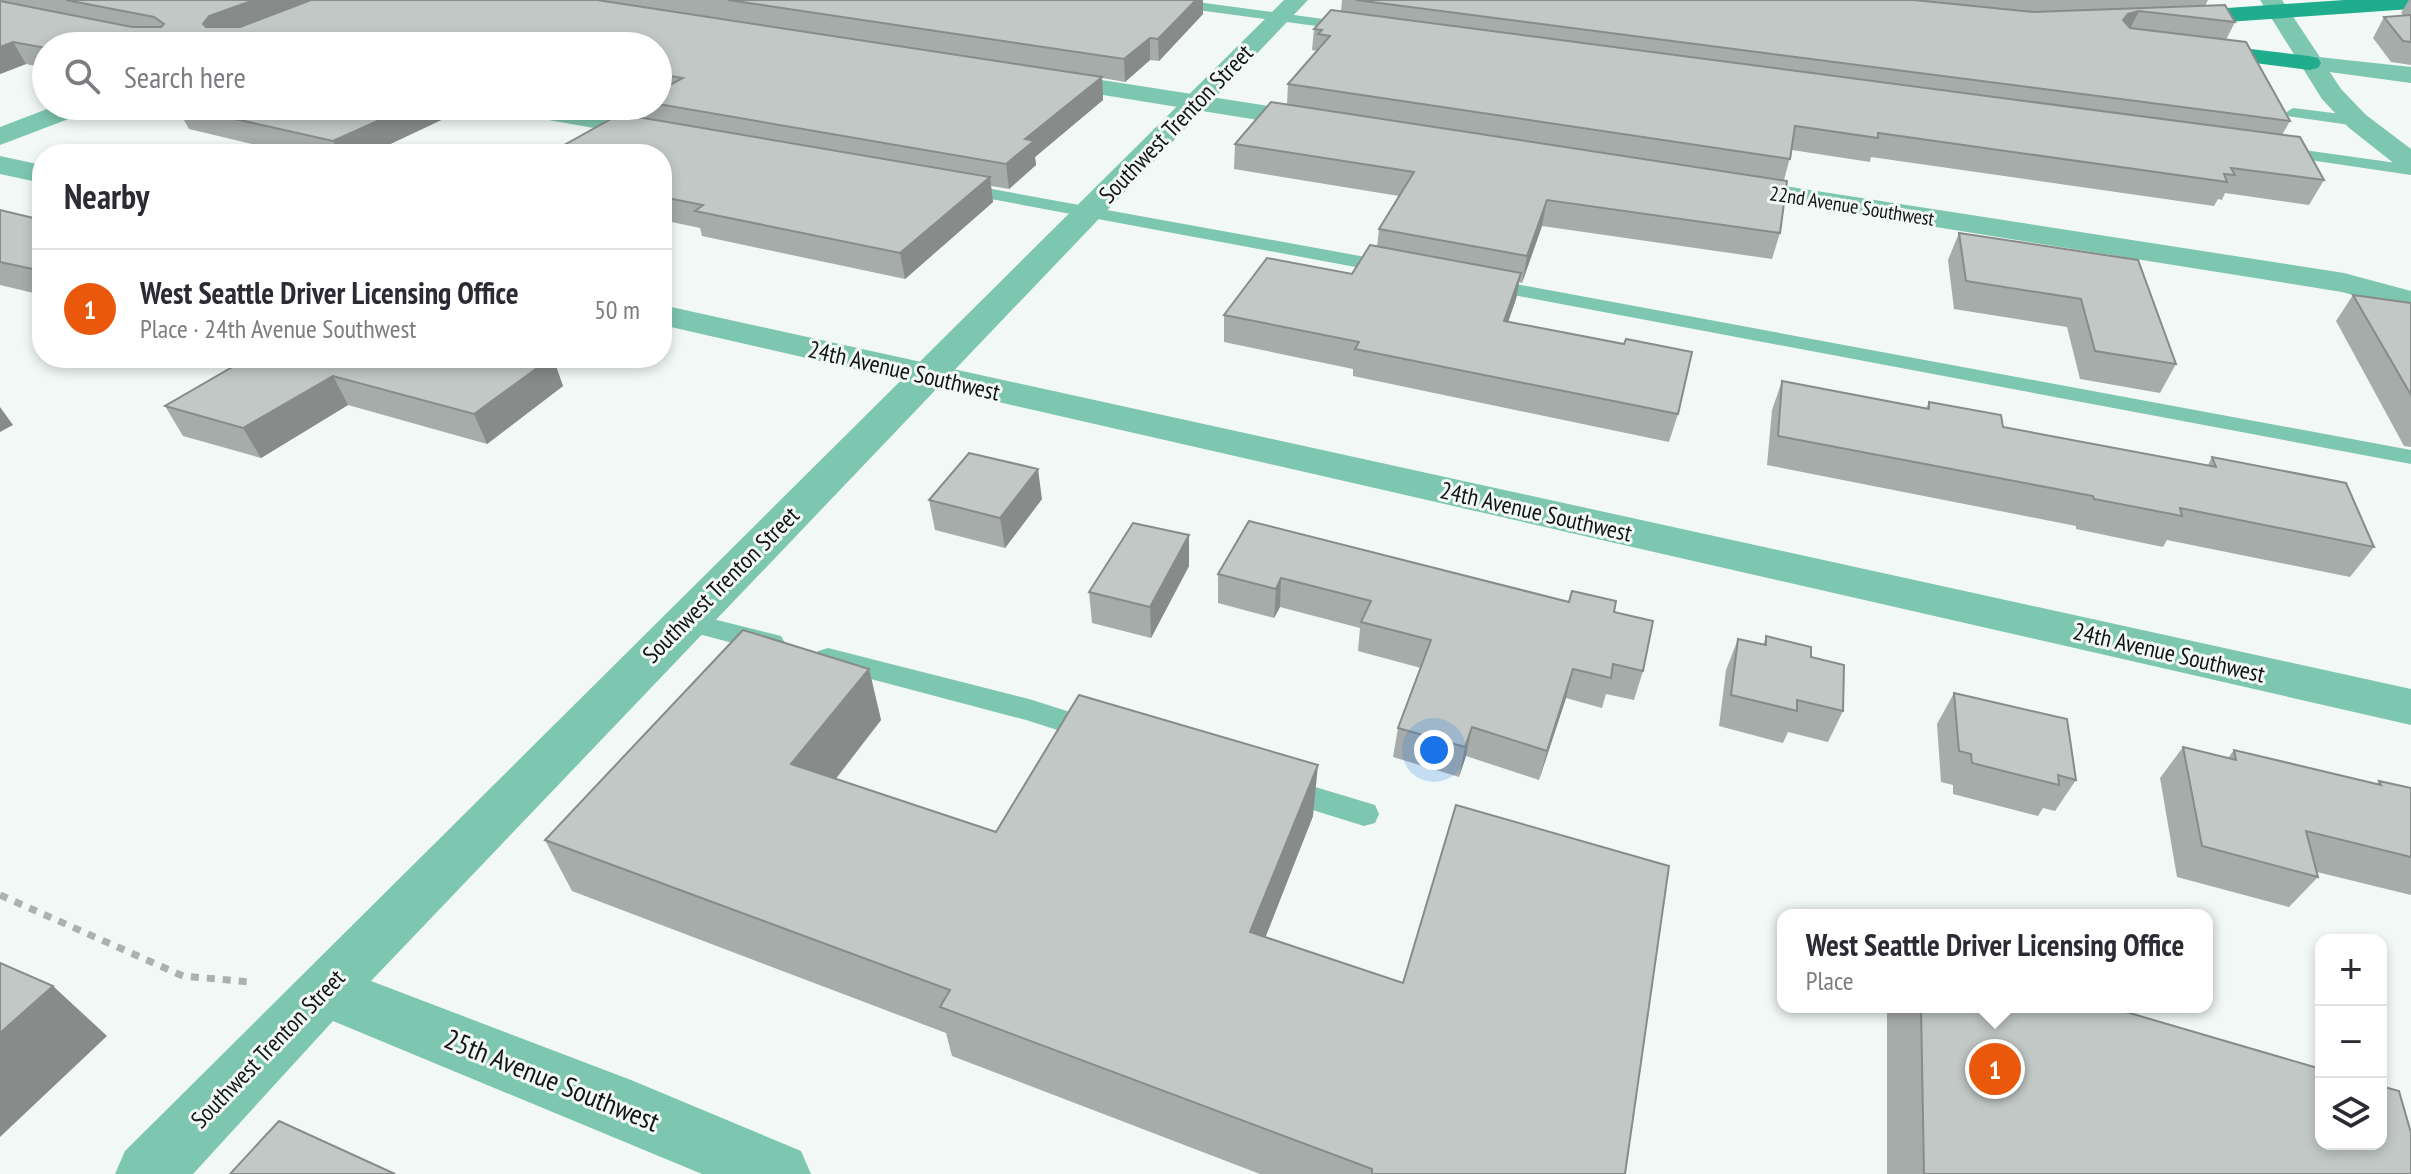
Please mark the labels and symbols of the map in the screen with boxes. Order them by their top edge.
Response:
street label: Southwest Trenton Street [1092,37,1260,210]
street label: 22nd Avenue Southwest [1768,180,1937,232]
street label: 24th Avenue Southwest [805,333,1003,408]
street label: 24th Avenue Southwest [1437,474,1635,549]
street label: Southwest Trenton Street [636,499,806,670]
street label: 24th Avenue Southwest [2070,615,2268,690]
your location [1414,730,1454,770]
street label: Southwest Trenton Street [184,962,352,1135]
street label: 25th Avenue Southwest [439,1020,665,1140]
pin: 1 [1969,1039,2021,1099]

